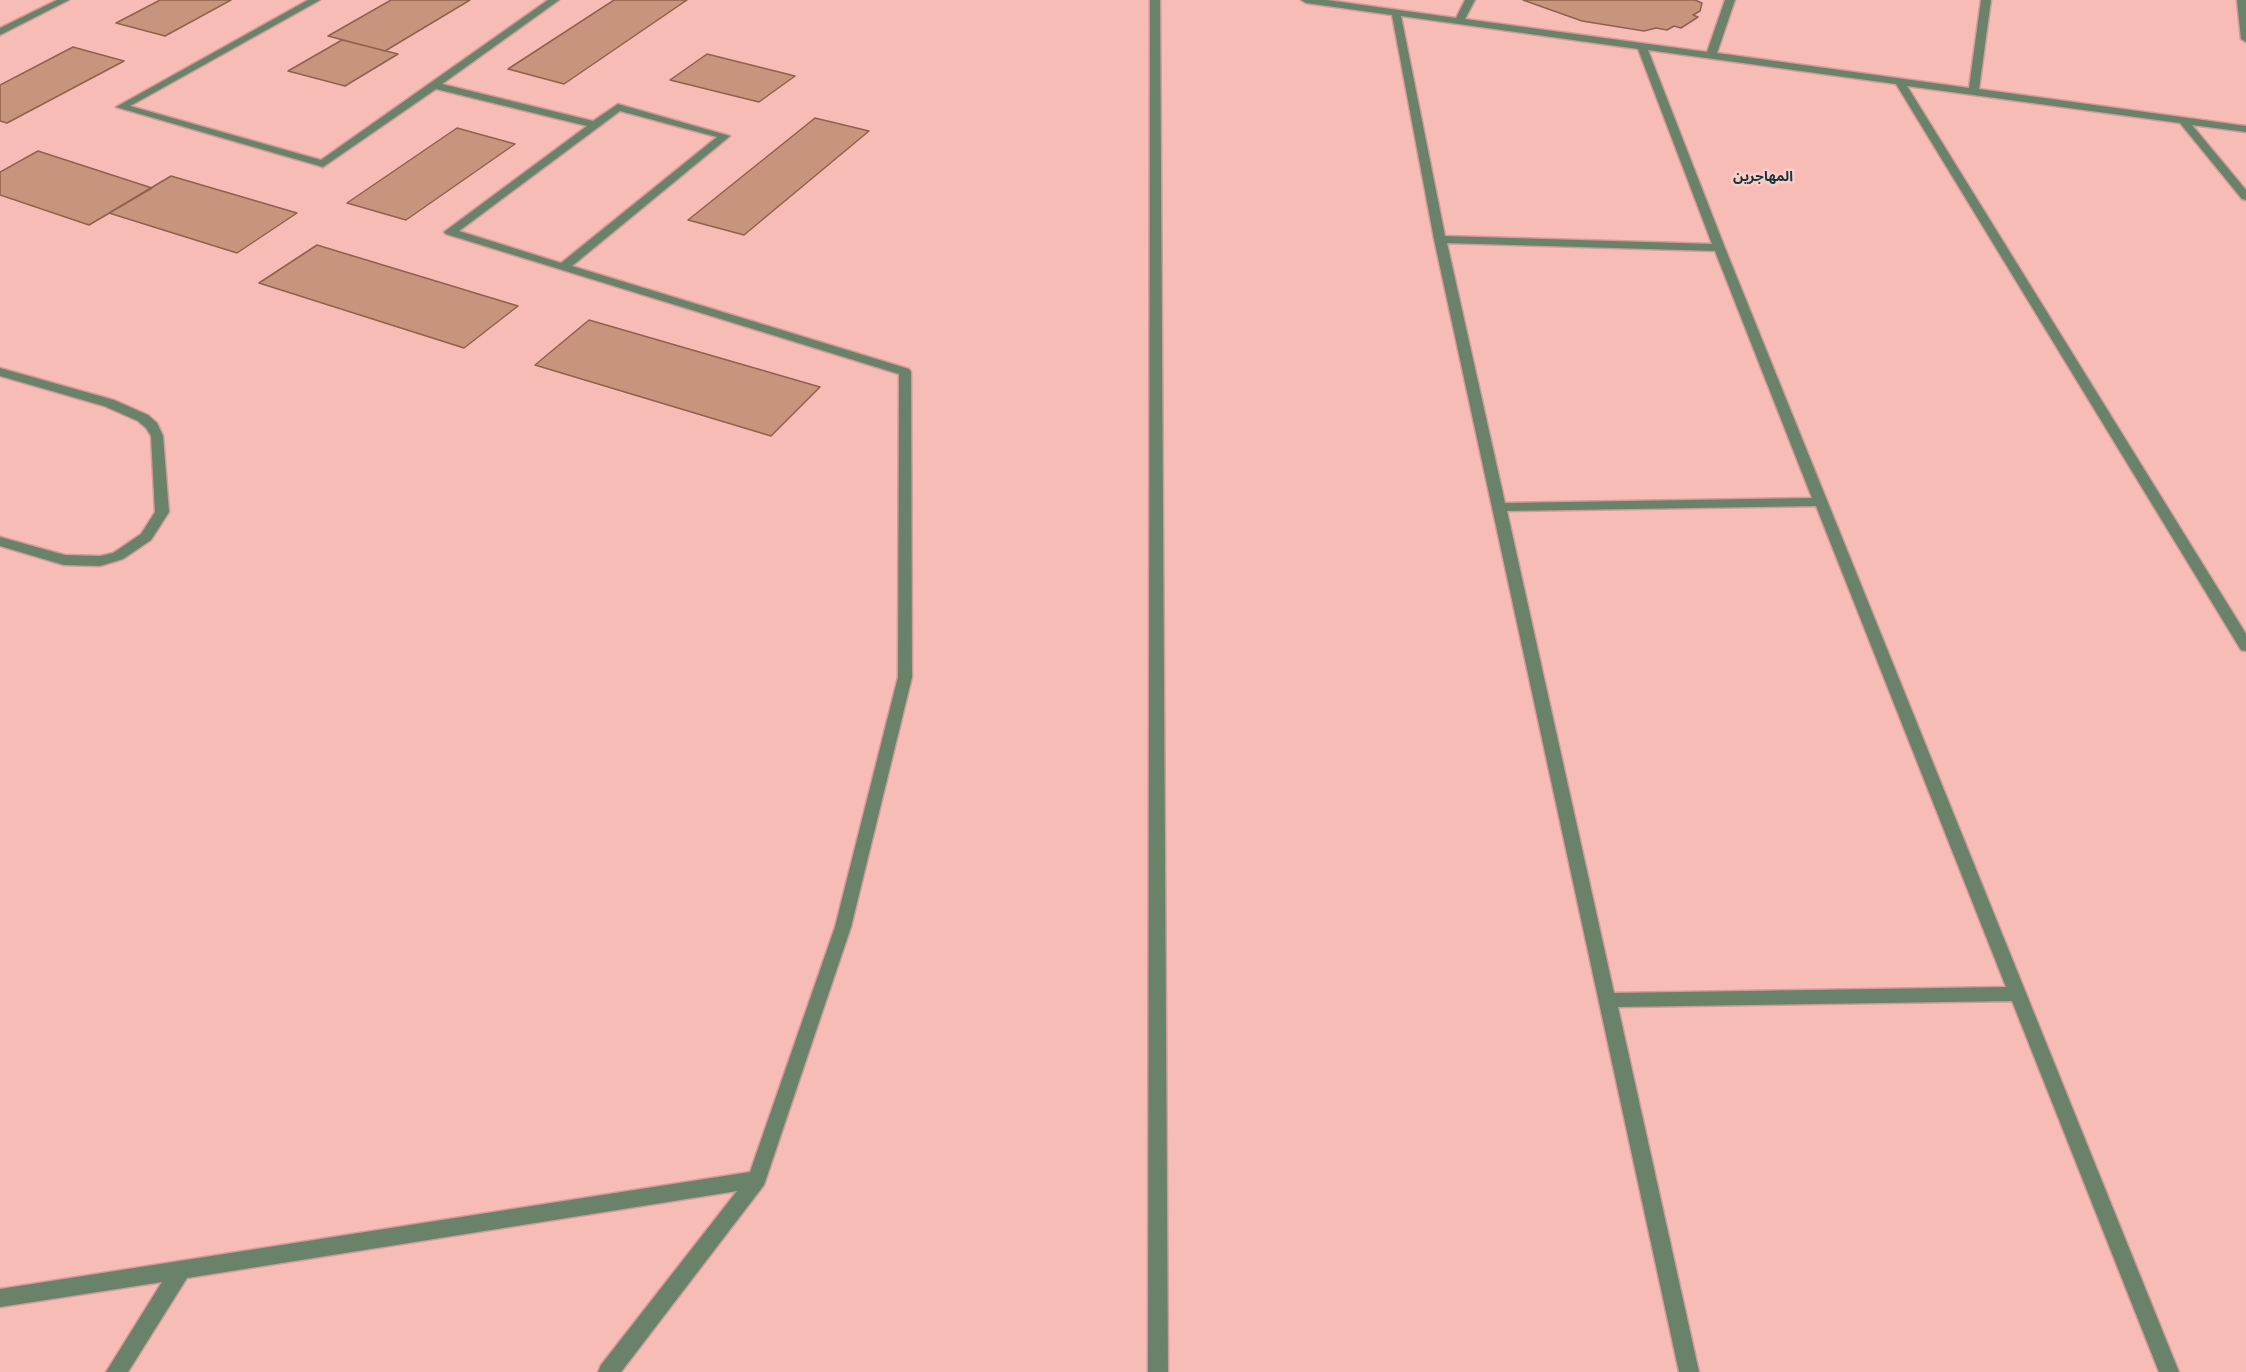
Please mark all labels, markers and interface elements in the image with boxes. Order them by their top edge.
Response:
district label: المهاجرين [1733,169,1793,185]

